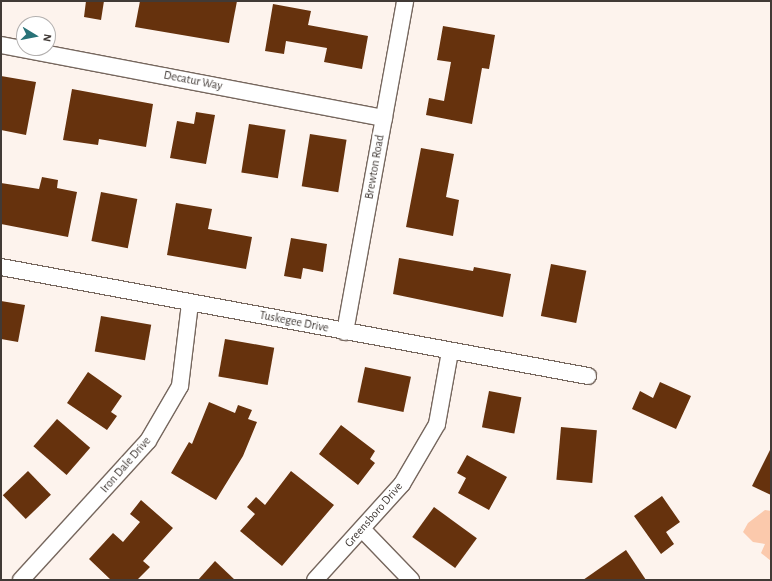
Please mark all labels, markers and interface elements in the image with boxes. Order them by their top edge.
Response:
north arrow [16,16,56,56]
text: N [41,33,53,43]
street label: Decatur Way [162,68,224,94]
street label: Brewton Road [362,134,388,200]
street label: Tuskegee Drive [258,308,330,336]
street label: Iron Dale Drive [98,434,154,496]
street label: Greensboro Drive [342,480,406,550]

